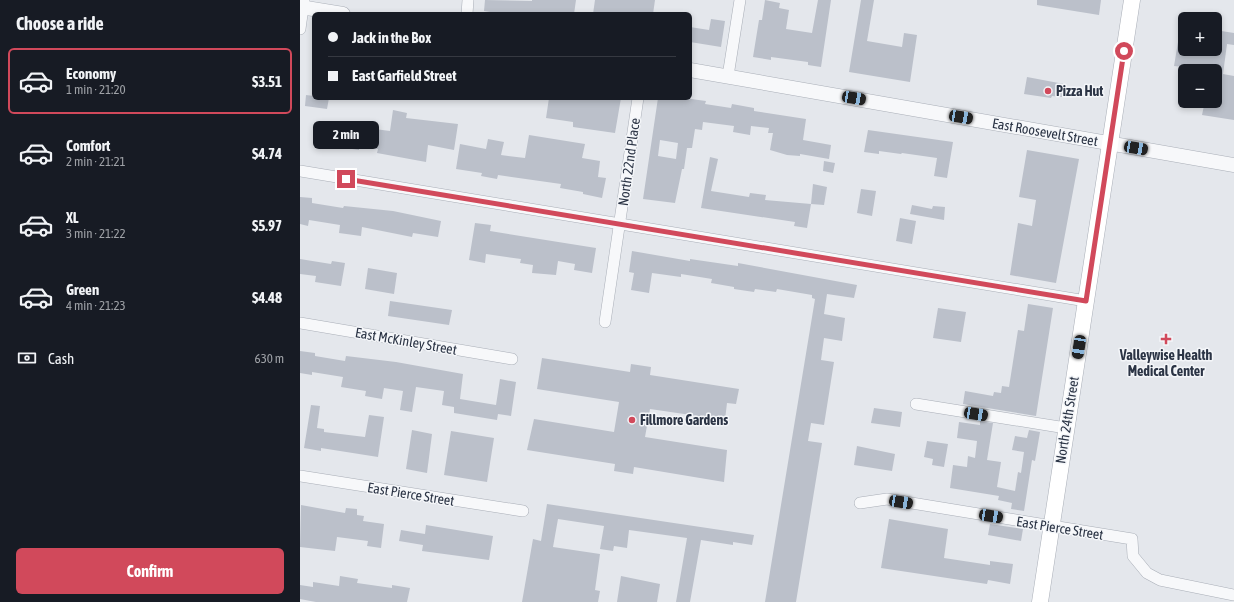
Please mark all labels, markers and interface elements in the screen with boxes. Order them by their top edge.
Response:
map controls [1178,12,1222,108]
button: + [1178,12,1222,56]
text: Choose a ride [16,13,104,34]
text: Jack in the Box [352,29,431,46]
route start [1115,42,1133,60]
icon: car [18,63,54,99]
button: − [1178,64,1222,108]
text: Economy [66,65,116,82]
text: East Garfield Street [352,67,457,84]
text: $3.51 [252,73,282,90]
text: 1 min · 21:20 [66,82,126,97]
place label: Pizza Hut [1056,83,1103,99]
marker: Pizza Hut [1043,86,1053,96]
car [841,90,867,106]
car [948,109,974,125]
street label: East Roosevelt Street [991,115,1099,149]
street label: North 22nd Place [615,117,643,207]
callout: 2 min [313,121,379,149]
text: 2 min [333,127,359,142]
icon: car [18,135,54,171]
text: Comfort [66,137,110,154]
car [1123,140,1149,156]
text: $4.74 [252,145,282,162]
text: 2 min · 21:21 [66,154,126,169]
route end [337,170,355,188]
icon: car [18,207,54,243]
text: XL [66,209,79,226]
text: $5.97 [252,217,282,234]
text: 3 min · 21:22 [66,226,126,241]
icon: car [18,279,54,315]
text: Green [66,281,99,298]
text: $4.48 [252,289,282,306]
text: 4 min · 21:23 [66,298,126,313]
street label: East McKinley Street [354,324,458,358]
marker: Valleywise Health Medical Center [1160,333,1172,345]
car [1071,334,1087,360]
icon: cash [16,347,38,369]
place label: Valleywise Health Medical Center [1119,347,1212,379]
text: Cash [48,350,74,367]
text: 630 m [255,351,284,366]
street label: North 24th Street [1052,375,1082,465]
car [963,406,989,422]
place label: Fillmore Gardens [640,412,728,428]
marker: Fillmore Gardens [627,415,637,425]
street label: East Pierce Street [366,479,456,509]
car [888,494,914,510]
car [978,508,1004,524]
street label: East Pierce Street [1015,513,1105,543]
button: Confirm [16,548,284,594]

